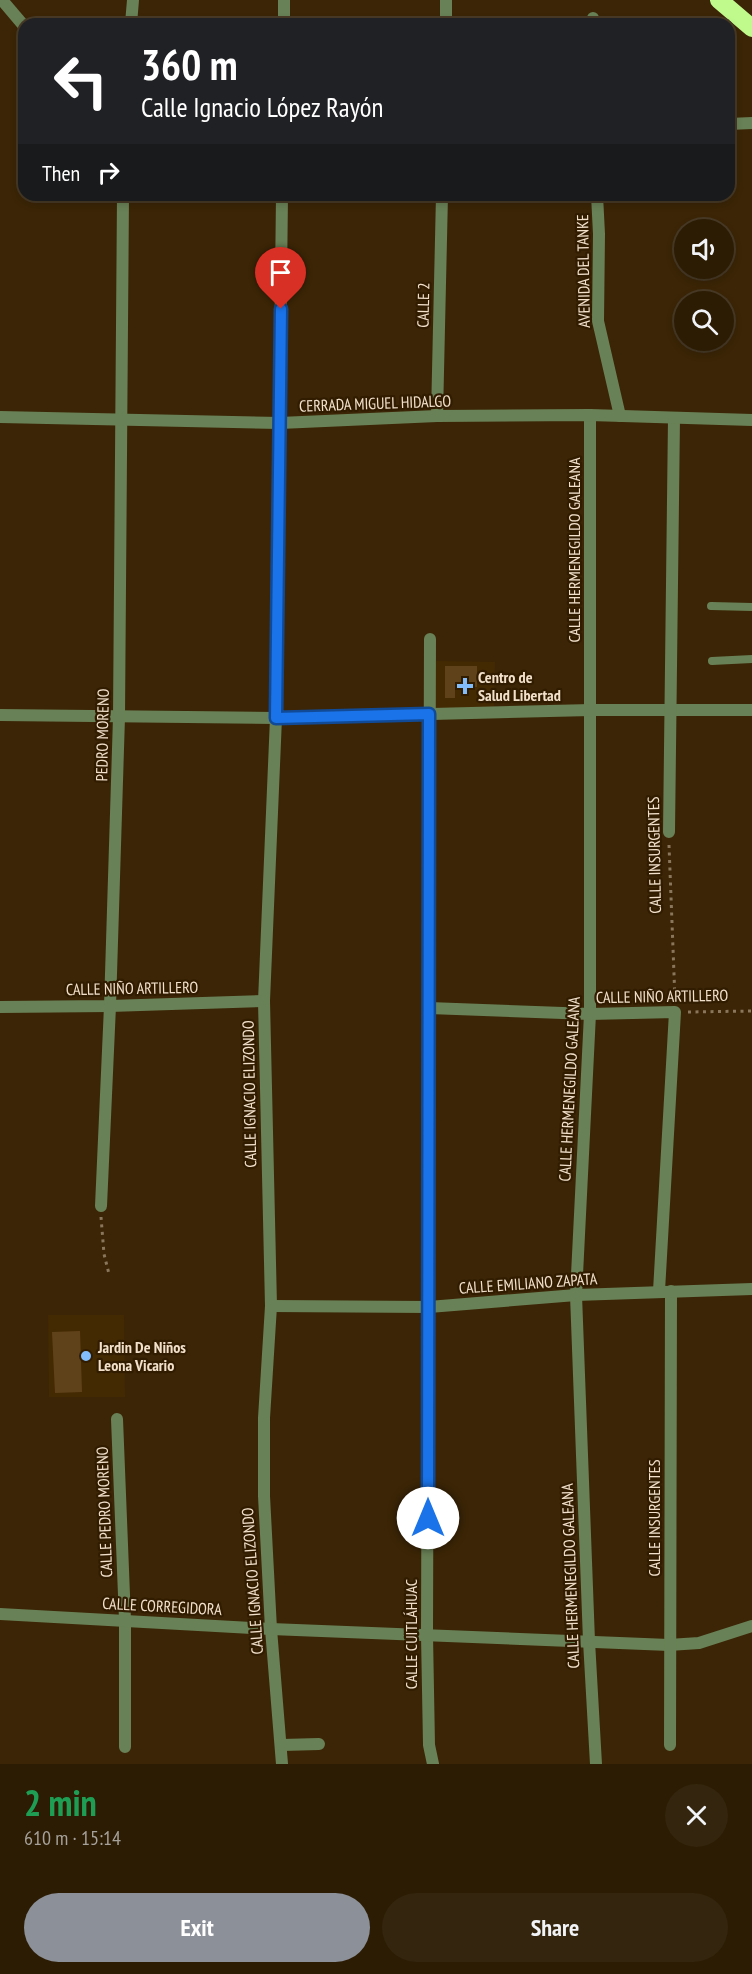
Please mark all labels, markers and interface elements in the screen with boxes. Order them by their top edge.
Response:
text: 360 m [141,37,238,92]
icon: left [42,42,120,120]
text: Calle Ignacio López Rayón [141,90,383,124]
icon: right [92,156,125,189]
text: Then [42,159,80,187]
street label: AVENIDA DEL TANKE [572,214,594,328]
map controls [674,219,734,351]
button: sound [674,219,734,279]
pin [255,247,306,309]
icon: arrive [264,256,297,289]
street label: CALLE 2 [413,282,433,328]
button: search [674,291,734,351]
street label: CERRADA MIGUEL HIDALGO [299,390,452,416]
street label: CALLE HERMENEGILDO GALEANA [564,457,584,643]
place label: Centro de Salud Libertad [478,667,561,705]
marker: Centro de Salud Libertad [456,677,474,695]
street label: PEDRO MORENO [91,688,113,782]
street label: CALLE INSURGENTES [643,796,665,914]
street label: CALLE NIÑO ARTILLERO [66,977,199,999]
street label: CALLE NIÑO ARTILLERO [596,985,729,1007]
street label: CALLE HERMENEGILDO GALEANA [554,996,584,1182]
street label: CALLE IGNACIO ELIZONDO [238,1020,260,1168]
street label: CALLE EMILIANO ZAPATA [458,1268,598,1298]
place label: Jardin De Niños Leona Vicario [97,1337,186,1375]
marker: Jardin De Niños Leona Vicario [79,1349,93,1363]
street label: CALLE PEDRO MORENO [92,1446,116,1578]
street label: CALLE INSURGENTES [644,1459,664,1577]
street label: CALLE HERMENEGILDO GALEANA [557,1483,583,1669]
position arrow [396,1486,460,1550]
street label: CALLE IGNACIO ELIZONDO [237,1507,267,1655]
street label: CALLE CUITLÁHUAC [401,1579,421,1689]
street label: CALLE CORREGIDORA [102,1593,223,1619]
text: 2 min [24,1779,97,1826]
button: close [665,1784,728,1847]
text: 610 m · 15:14 [24,1825,121,1851]
button: Exit [24,1893,370,1962]
button: Share [382,1893,728,1962]

